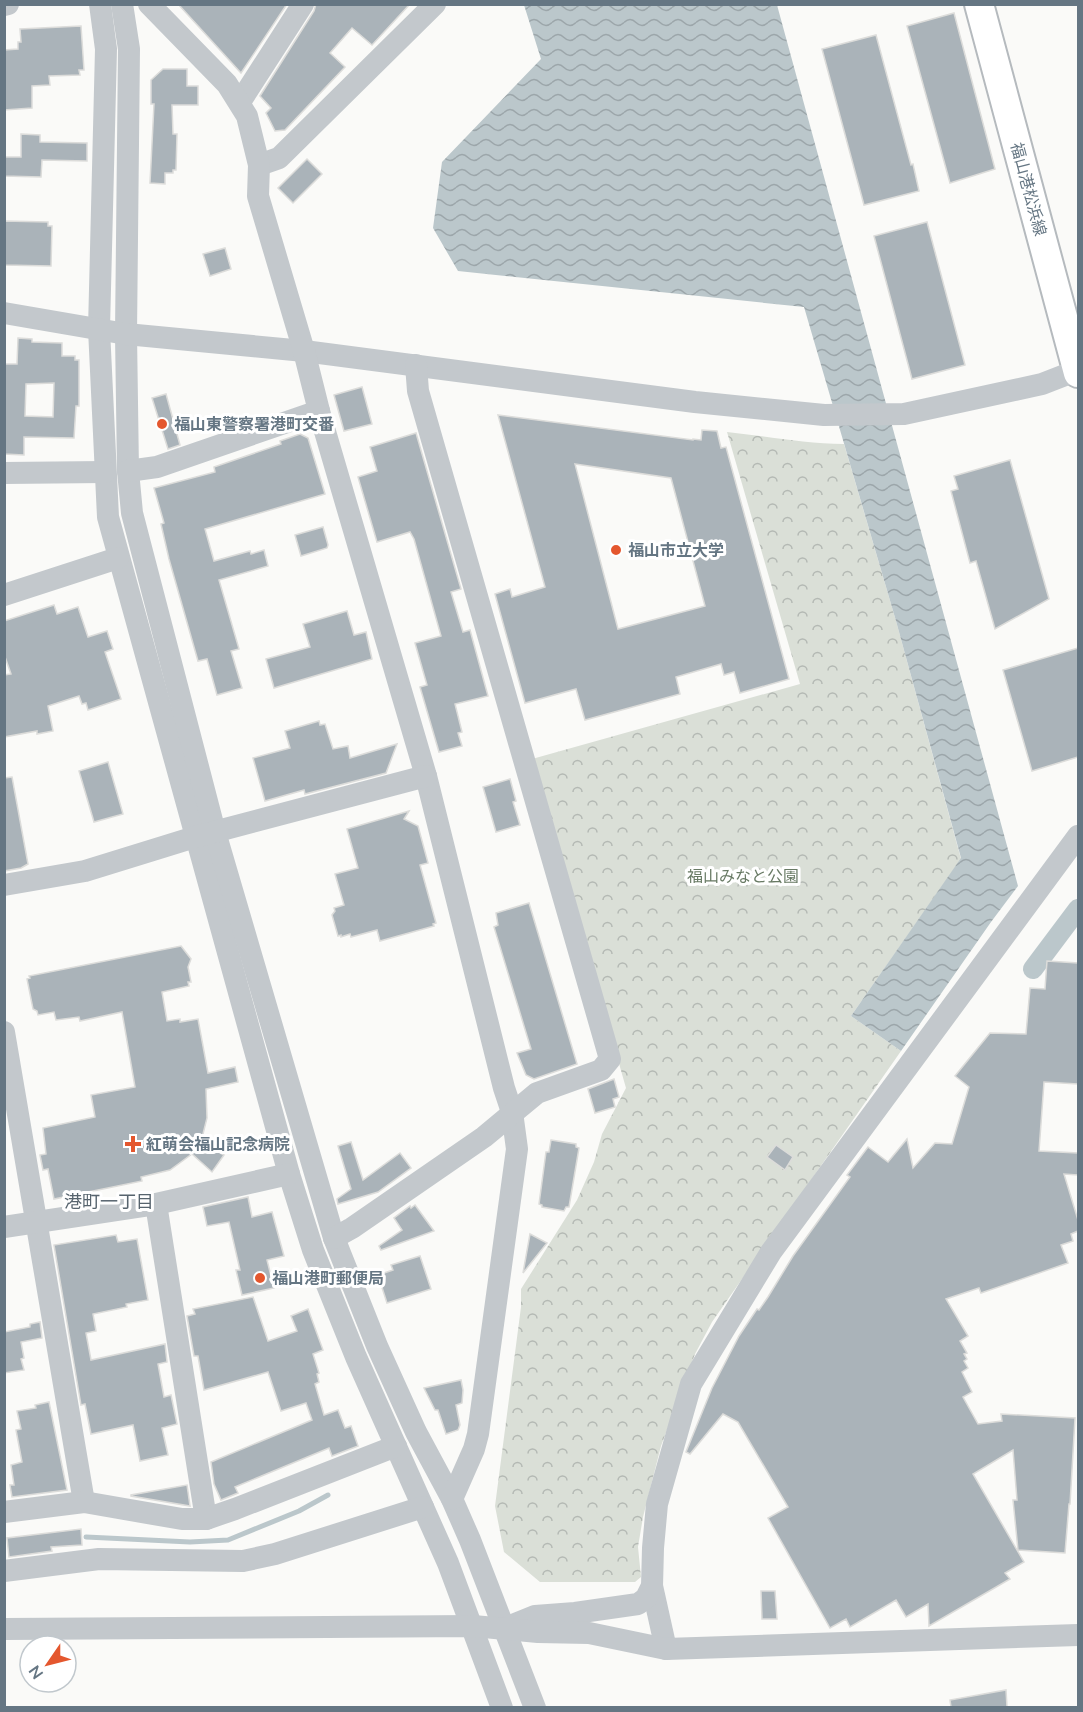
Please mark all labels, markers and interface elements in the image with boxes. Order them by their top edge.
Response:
street label: 福山港松浜線 [1007,140,1051,238]
place label: 福山東警察署港町交番 [174,414,334,434]
marker: 福山東警察署港町交番 [155,417,169,431]
place label: 福山市立大学 [628,540,724,560]
marker: 福山市立大学 [609,543,623,557]
park label: 福山みなと公園 [687,866,799,886]
place label: 紅萌会福山記念病院 [146,1134,290,1154]
marker: 紅萌会福山記念病院 [124,1135,142,1153]
district label: 港町一丁目 [64,1190,154,1213]
place label: 福山港町郵便局 [272,1268,384,1288]
marker: 福山港町郵便局 [253,1271,267,1285]
north arrow [18,1634,78,1694]
text: N [24,1662,47,1683]

